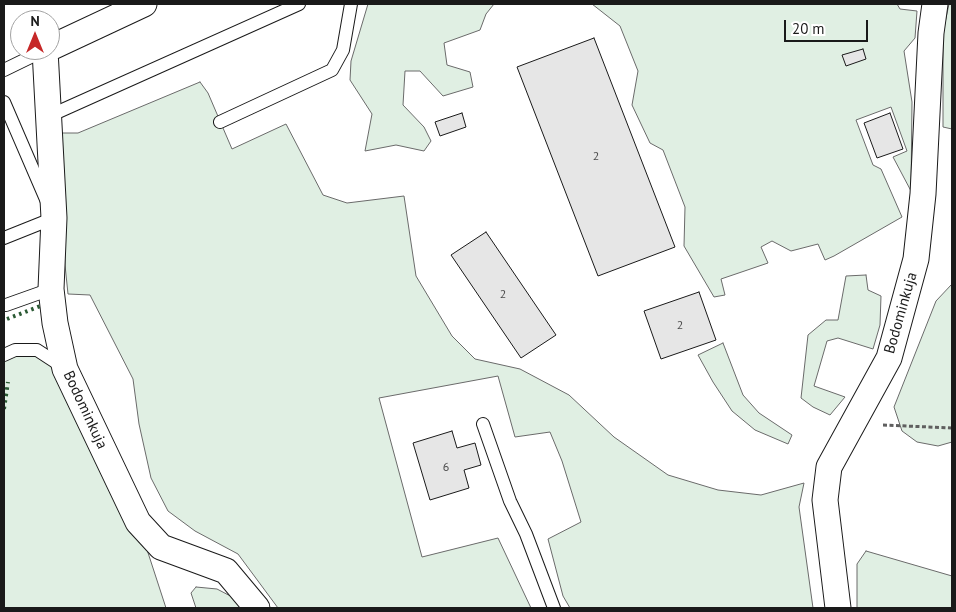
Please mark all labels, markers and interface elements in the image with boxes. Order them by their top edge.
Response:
north arrow [10,10,60,60]
scale bar [786,10,870,42]
text: N [30,12,40,30]
text: 20 m [792,19,825,38]
house number: 2 [593,150,599,164]
street label: Bodominkuja [881,270,921,356]
house number: 2 [500,288,506,302]
house number: 2 [677,319,683,333]
street label: Bodominkuja [59,368,111,452]
house number: 6 [443,461,449,475]

